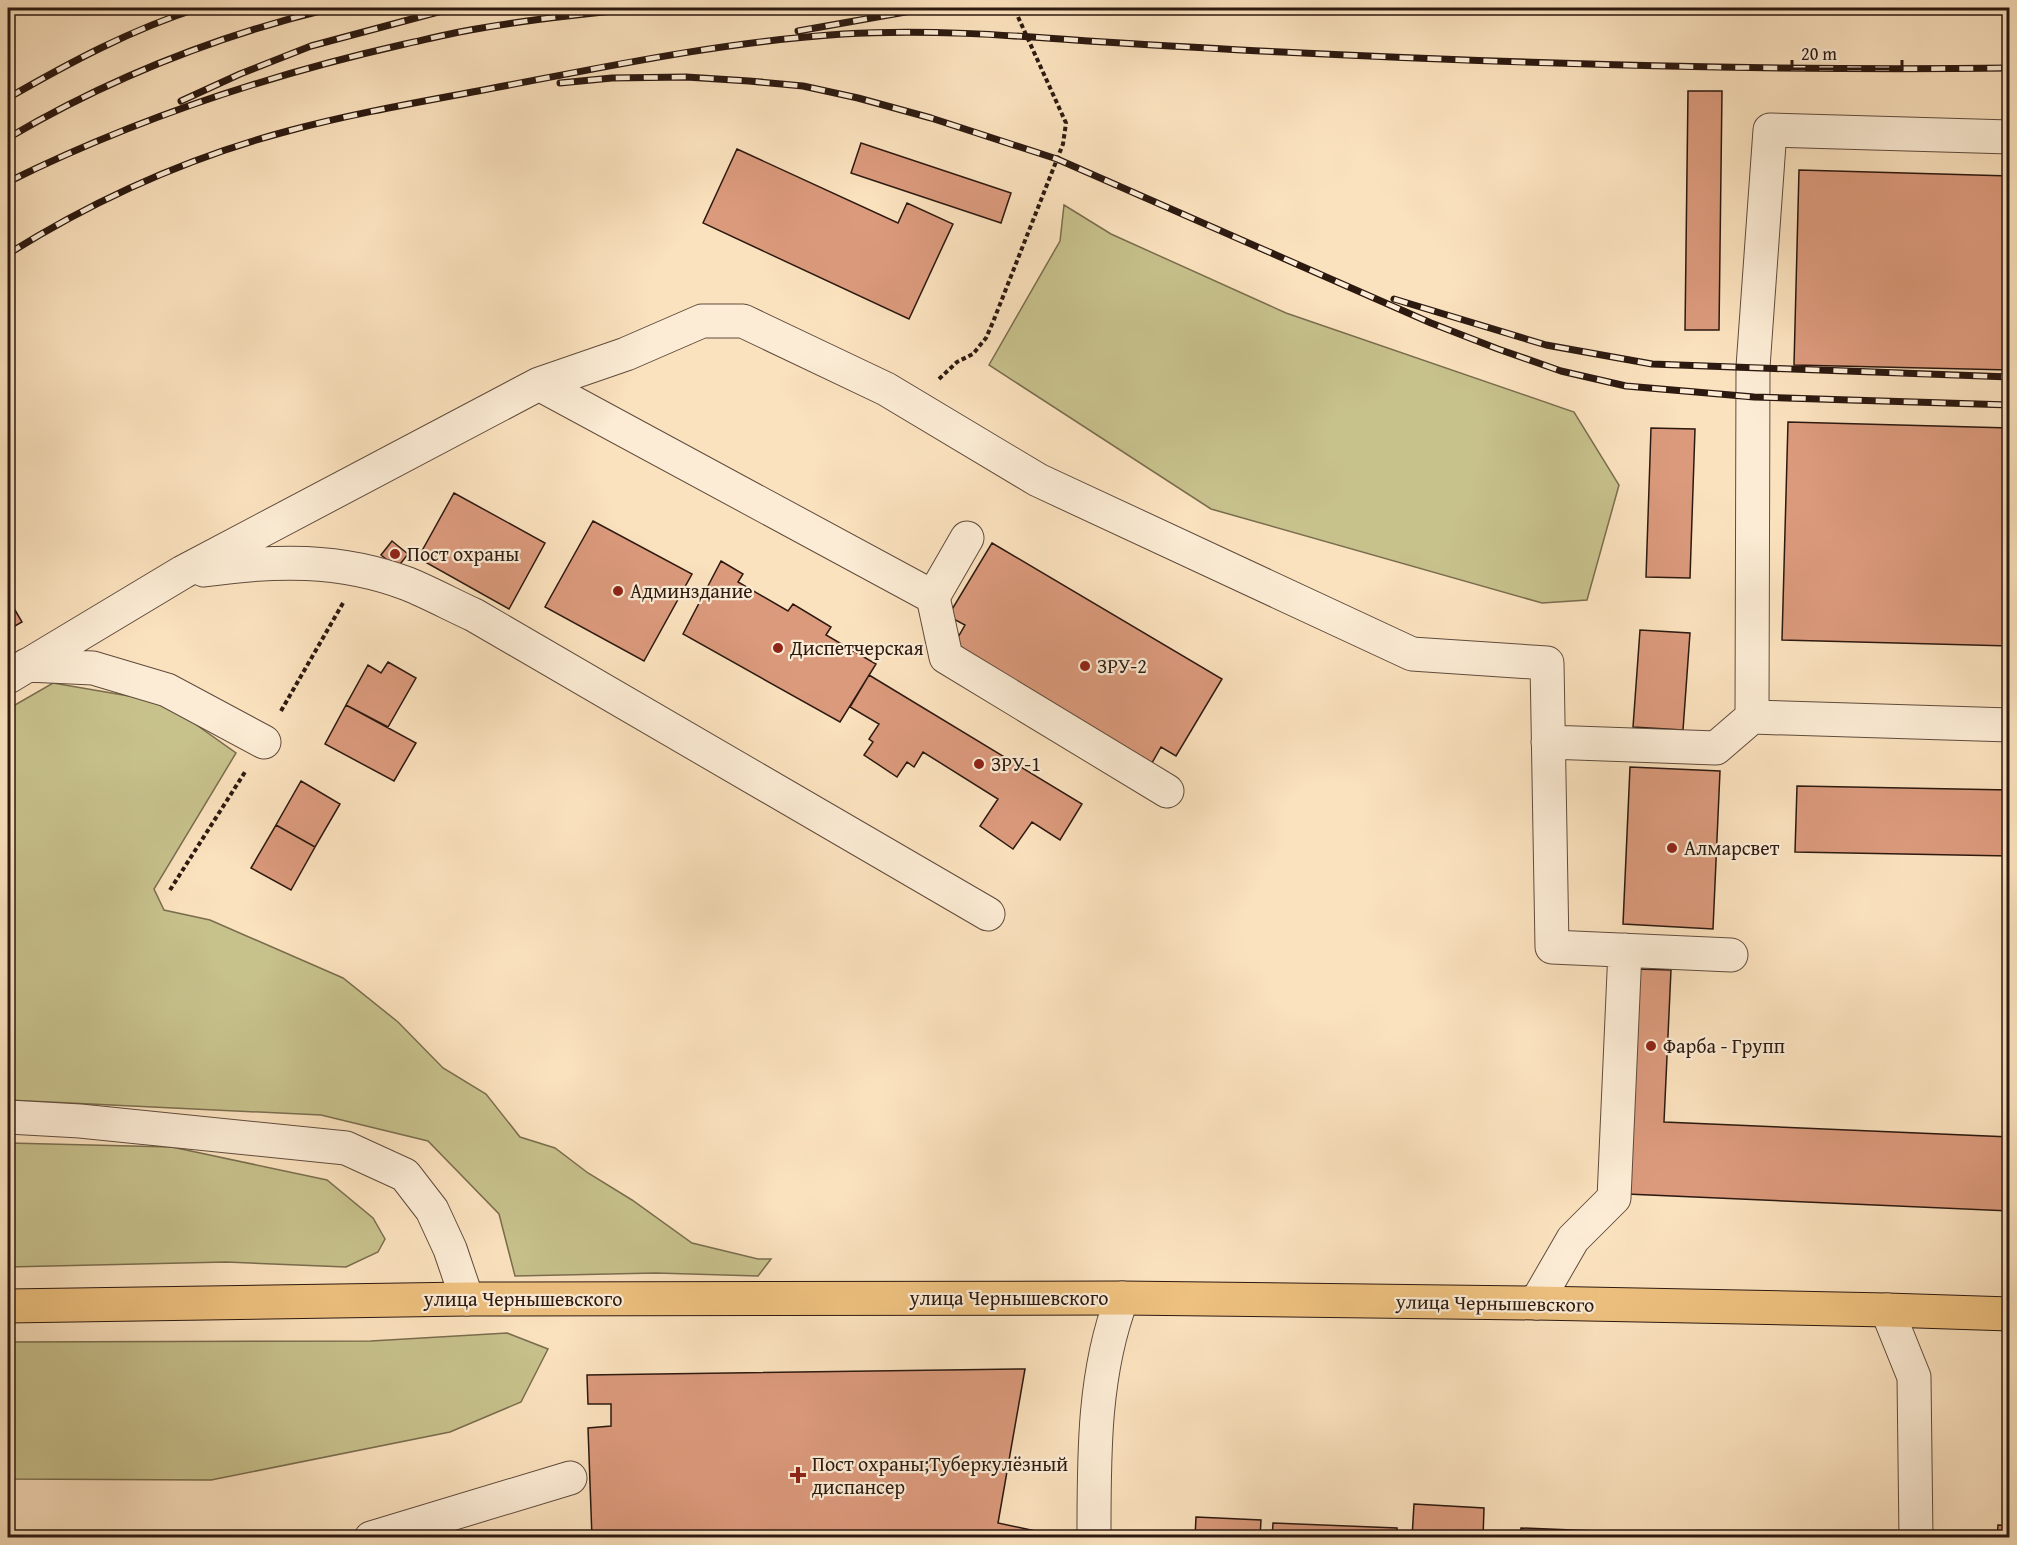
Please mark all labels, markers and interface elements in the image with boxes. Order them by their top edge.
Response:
scale bar [1792,33,1902,71]
text: 20 m [1801,40,1837,67]
place label: Пост охраны [407,539,519,568]
marker: Пост охраны [388,547,402,561]
place label: Админздание [630,576,753,605]
marker: Админздание [611,584,625,598]
place label: Диспетчерская [789,633,924,662]
marker: Диспетчерская [771,641,785,655]
place label: ЗРУ-2 [1097,651,1147,680]
marker: ЗРУ-2 [1078,659,1092,673]
place label: ЗРУ-1 [991,749,1041,778]
marker: ЗРУ-1 [972,757,986,771]
place label: Алмарсвет [1684,833,1780,862]
marker: Алмарсвет [1665,841,1679,855]
place label: Фарба - Групп [1663,1031,1785,1060]
marker: Фарба - Групп [1644,1039,1658,1053]
street label: улица Чернышевского [909,1283,1108,1312]
street label: улица Чернышевского [423,1284,622,1313]
street label: улица Чернышевского [1394,1286,1595,1319]
place label: Пост охраны;Туберкулёзный диспансер [812,1449,1068,1501]
marker: Пост охраны;Туберкулёзный диспансер [789,1466,807,1484]

